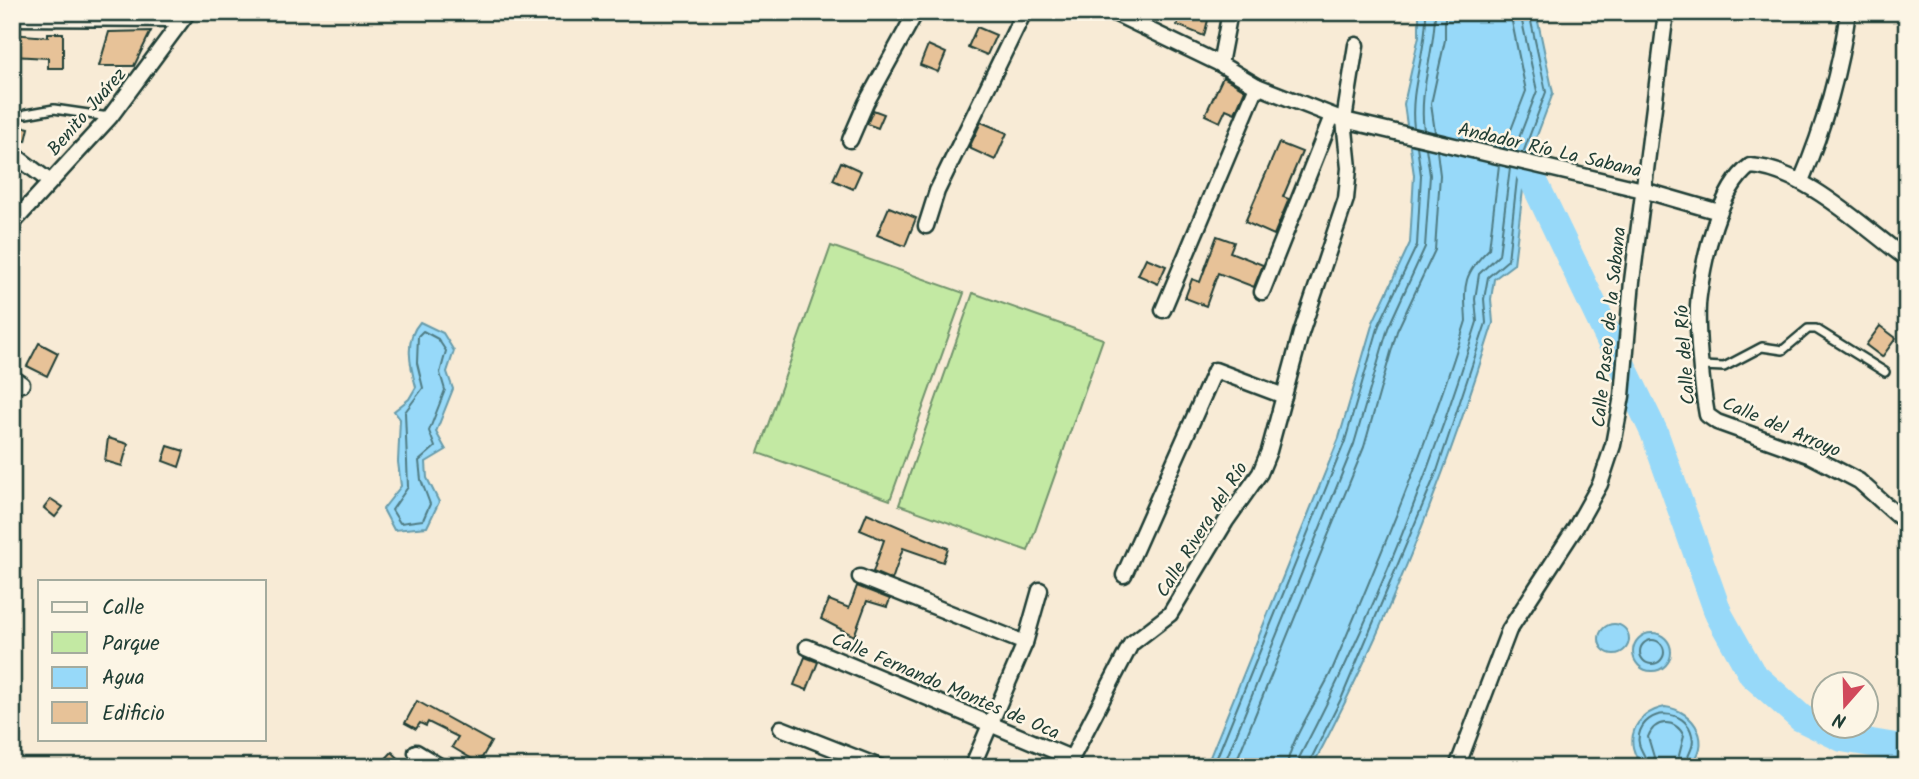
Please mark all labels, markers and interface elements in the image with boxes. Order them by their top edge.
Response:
street label: Benito Juárez [40,61,135,163]
street label: Andador Río La Sabana [1455,115,1644,187]
street label: Calle Paseo de la Sabana [1585,225,1635,429]
street label: Calle del Río [1668,304,1704,406]
street label: Calle del Arroyo [1717,389,1845,466]
street label: Calle Rivera del Río [1149,456,1257,604]
legend [38,580,266,740]
text: Calle [102,592,145,625]
street label: Calle Fernando Montes de Oca [826,625,1064,749]
text: Parque [102,628,160,661]
text: Agua [102,662,145,695]
north arrow [1811,670,1881,740]
text: Edificio [102,698,165,731]
text: N [1829,703,1851,735]

